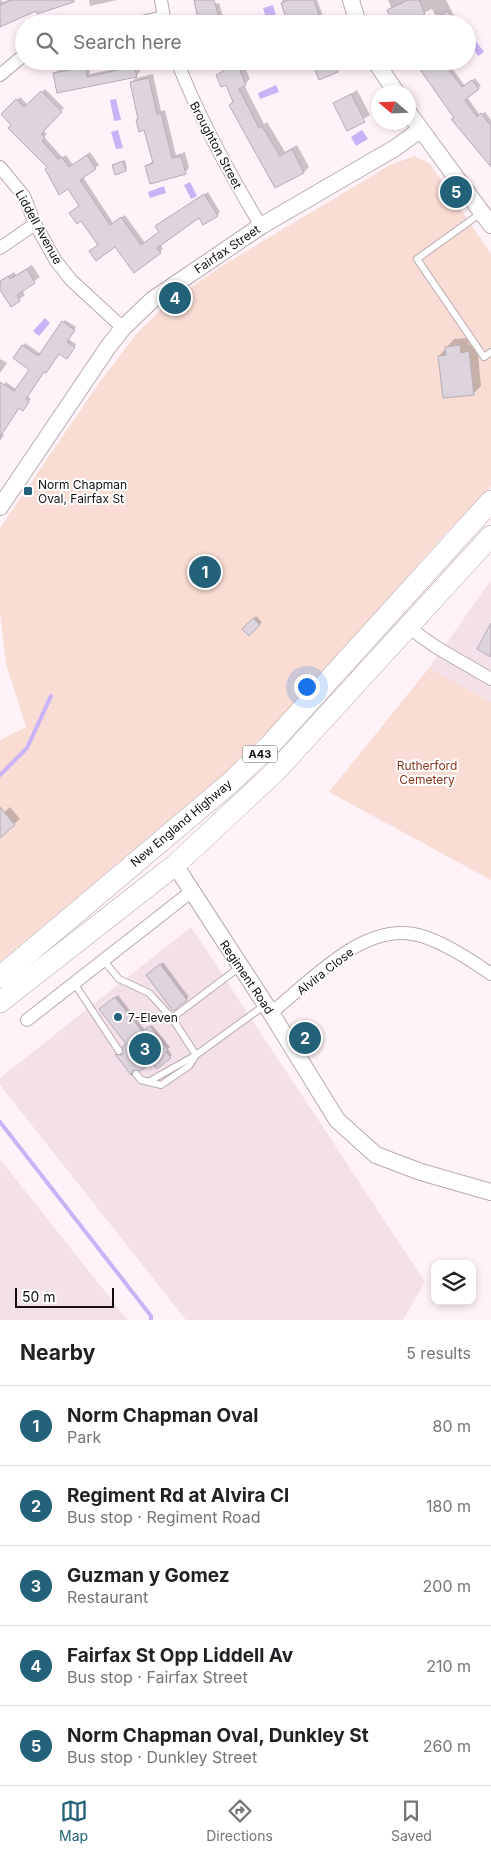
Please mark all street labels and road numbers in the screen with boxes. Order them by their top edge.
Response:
street label: Broughton Street [187,99,245,191]
street label: Liddell Avenue [12,187,66,267]
street label: Fairfax Street [191,222,263,276]
road number: A43 [242,746,278,762]
street label: New England Highway [127,776,235,870]
street label: Regiment Road [217,937,277,1017]
street label: Alvira Close [294,944,356,998]

